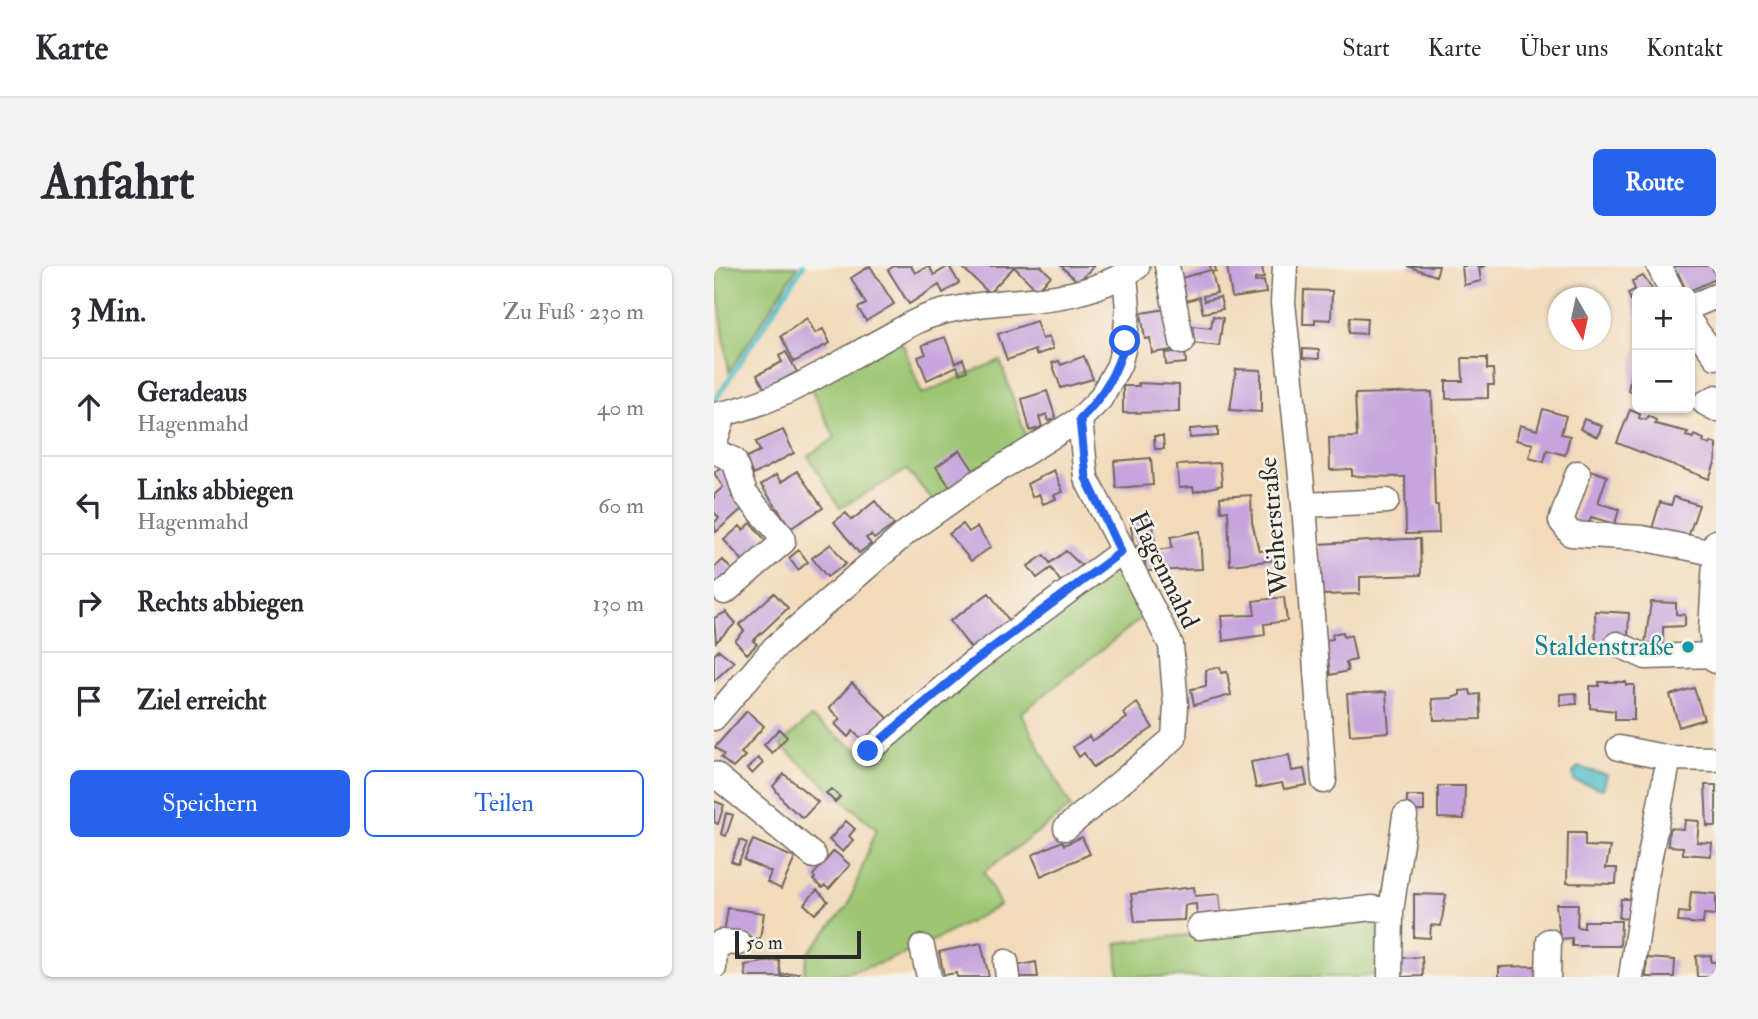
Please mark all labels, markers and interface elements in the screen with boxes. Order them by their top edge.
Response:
text: Karte [35,28,108,69]
text: Start [1342,33,1390,64]
text: Karte [1428,33,1481,64]
text: Über uns [1519,33,1608,64]
text: Kontakt [1646,33,1723,64]
button: Route [1593,149,1716,216]
text: Anfahrt [42,152,194,213]
north arrow [1548,287,1611,350]
map controls [1632,287,1695,413]
button: + [1632,287,1695,350]
text: 3 Min. [70,293,146,330]
text: Zu Fuß · 230 m [503,297,644,326]
route start [1109,325,1140,356]
button: − [1632,350,1695,413]
text: Geradeaus [137,377,247,409]
icon: ahead [70,388,108,426]
text: 40 m [597,393,644,422]
text: Hagenmahd [137,409,249,438]
street label: Weiherstraße [1252,455,1296,597]
text: Links abbiegen [137,475,294,507]
icon: left [70,486,108,524]
text: 60 m [598,491,644,520]
street label: Hagenmahd [1122,506,1206,634]
text: Hagenmahd [137,507,249,536]
icon: right [70,584,108,622]
text: Rechts abbiegen [137,587,304,619]
text: 130 m [592,589,644,618]
place label: Staldenstraße [1534,631,1674,663]
marker: Staldenstraße [1680,639,1696,655]
icon: arrive [70,682,108,720]
text: Ziel erreicht [137,685,267,717]
route end [852,735,883,766]
button: Speichern [70,770,350,837]
button: Teilen [364,770,644,837]
scale bar [735,928,861,960]
text: 50 m [746,931,783,955]

